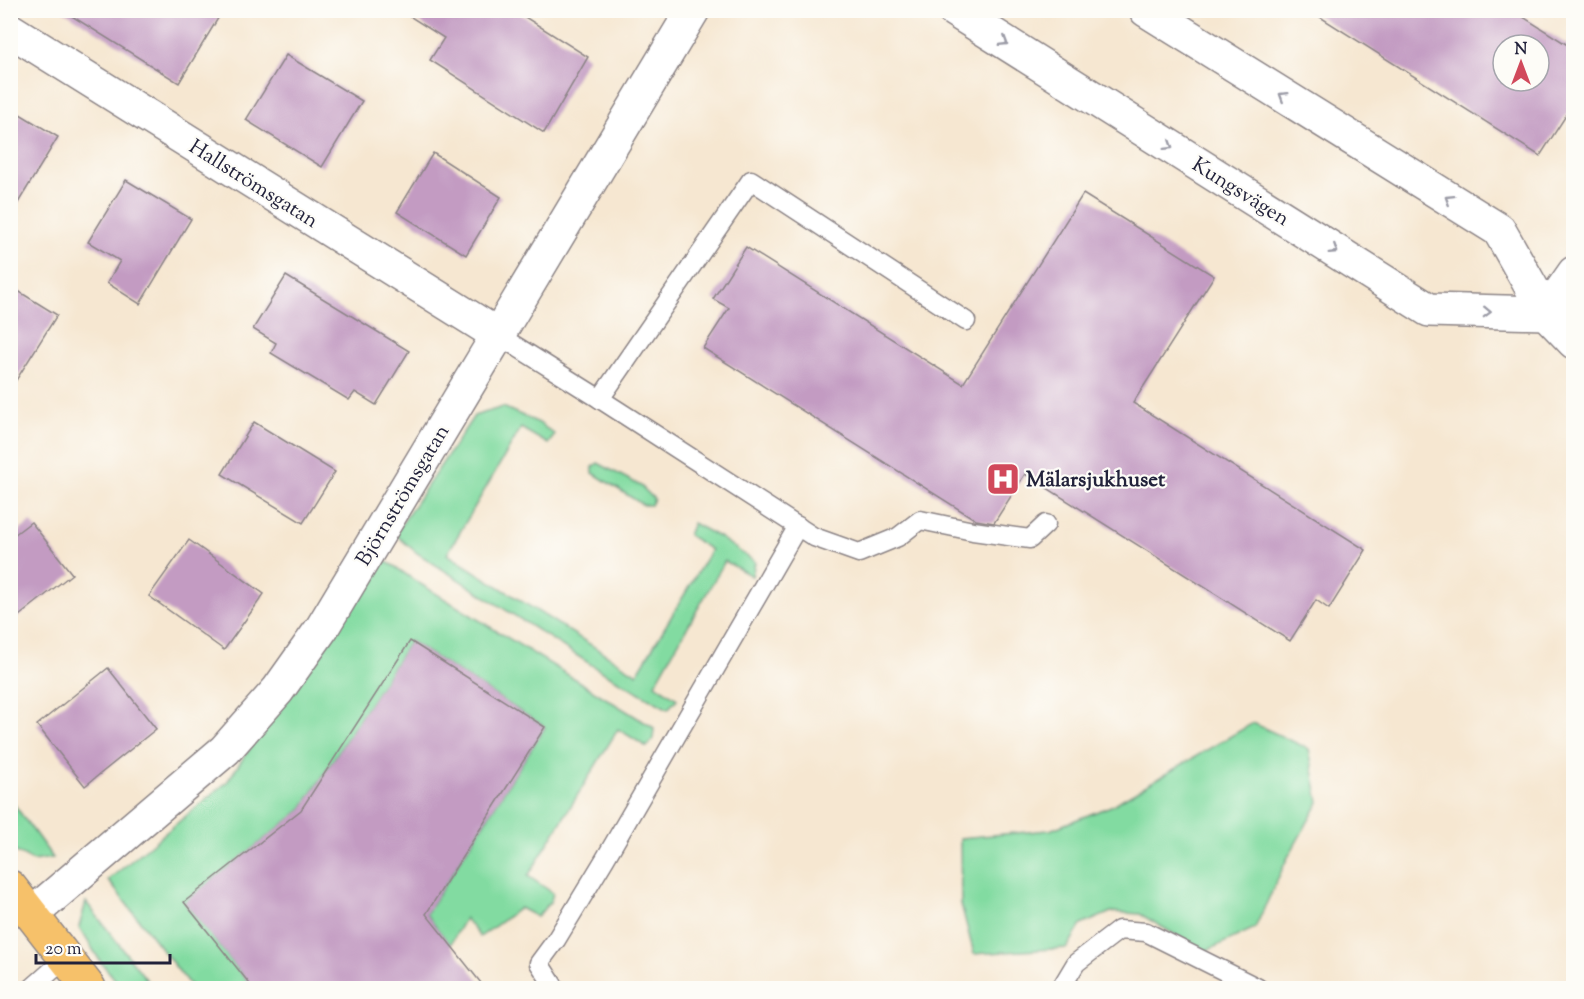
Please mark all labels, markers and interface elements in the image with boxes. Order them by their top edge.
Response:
north arrow [1491,33,1551,93]
one-way arrow [998,34,1008,46]
text: N [1515,39,1528,62]
one-way arrow [1279,93,1290,104]
street label: Hallströmsgatan [182,133,323,236]
one-way arrow [1163,138,1173,150]
street label: Kungsvägen [1185,151,1295,235]
one-way arrow [1445,195,1455,207]
one-way arrow [1328,242,1338,254]
one-way arrow [1483,305,1492,318]
street label: Björnströmsgatan [350,420,458,572]
hospital icon: Mälarsjukhuset [985,461,1021,497]
place label: Mälarsjukhuset [1026,466,1166,496]
scale bar [36,927,170,965]
text: 20 m [45,937,82,963]

